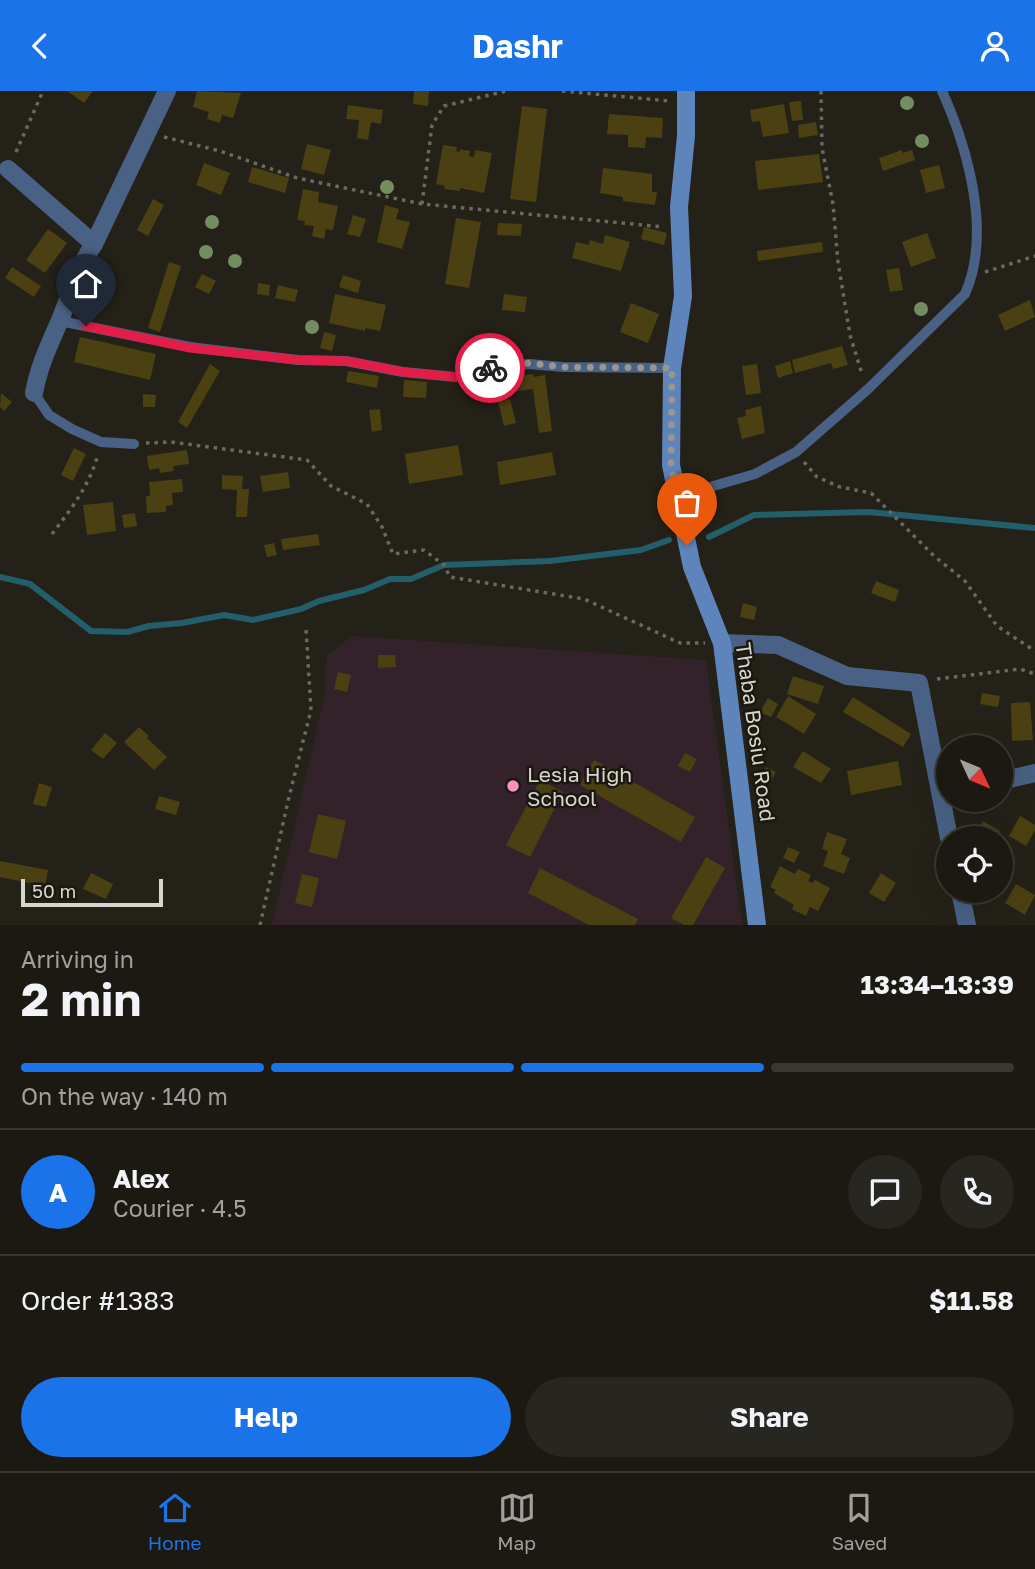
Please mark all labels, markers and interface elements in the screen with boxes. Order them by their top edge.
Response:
icon: back [21,27,59,65]
text: Dashr [472,27,563,65]
icon: person [976,27,1014,65]
pin [56,254,116,326]
icon: home [67,265,105,303]
courier [455,333,525,403]
icon: bike [471,349,509,387]
pin [657,473,717,545]
icon: bag [668,484,706,522]
street label: Thaba Bosiu Road [731,641,781,823]
north arrow [936,735,1013,812]
map controls [936,735,1013,903]
place label: Lesia High School [527,761,632,811]
marker: Lesia High School [505,778,521,794]
button: locate [936,826,1013,903]
scale bar [21,876,163,908]
text: 50 m [32,879,76,902]
text: Arriving in [21,945,134,973]
text: 13:34–13:39 [861,969,1014,1000]
text: 2 min [21,971,141,1026]
text: On the way · 140 m [21,1082,228,1110]
button: chat [848,1155,922,1229]
button: phone [940,1155,1014,1229]
text: Alex [113,1163,170,1194]
text: A [49,1177,67,1208]
text: Courier · 4.5 [113,1194,246,1222]
text: Order #1383 [21,1285,174,1316]
text: $11.58 [929,1285,1014,1316]
button: Help [21,1377,511,1457]
button: Share [525,1377,1014,1457]
tab: Home [148,1489,202,1554]
tab: Map [497,1489,536,1554]
tab: Saved [832,1489,887,1554]

